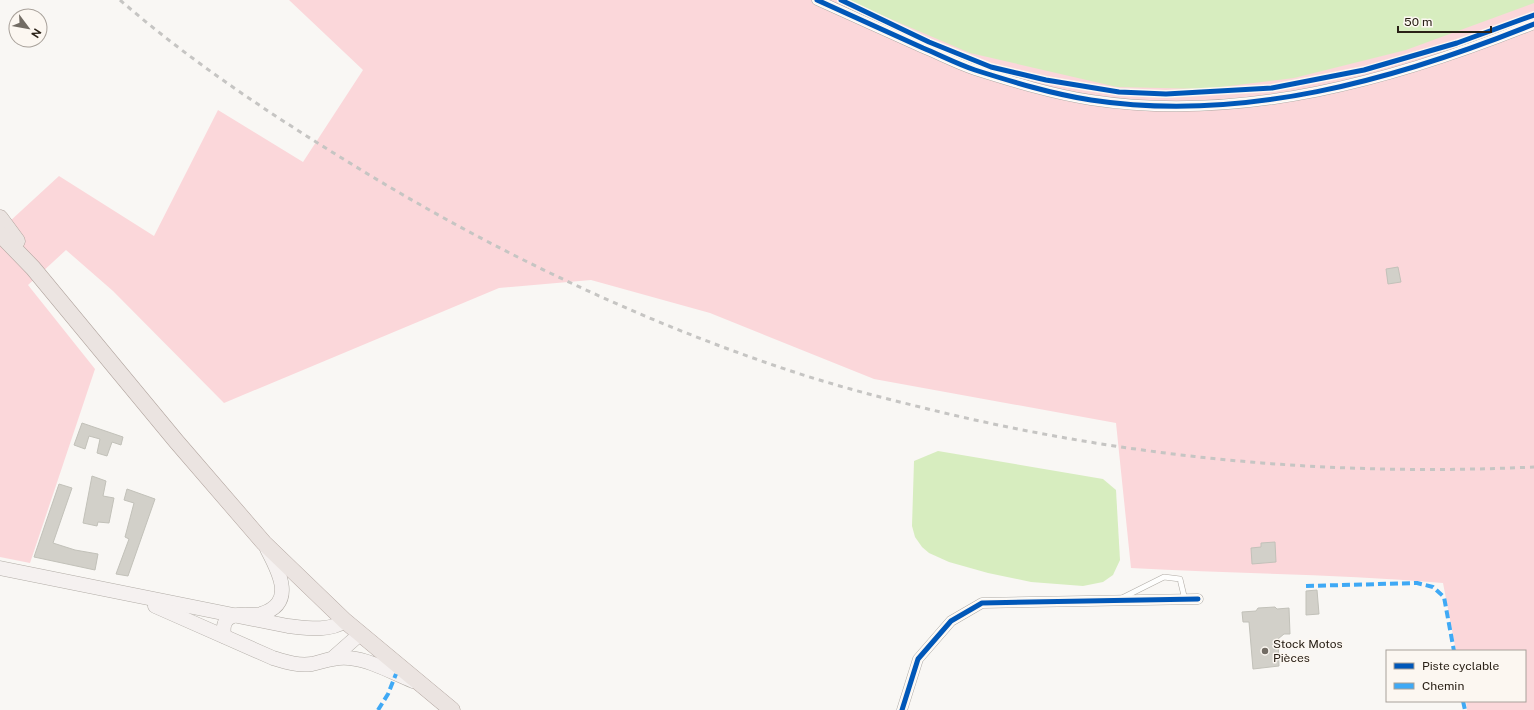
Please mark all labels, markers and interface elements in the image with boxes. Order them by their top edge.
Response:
north arrow [8,8,48,48]
scale bar [1398,8,1491,34]
text: 50 m [1404,15,1432,29]
text: N [29,26,44,40]
place label: Stock Motos Pièces [1273,637,1343,665]
marker: Stock Motos Pièces [1260,646,1270,656]
legend [1386,650,1526,702]
text: Piste cyclable [1422,659,1499,673]
text: Chemin [1422,679,1464,693]

